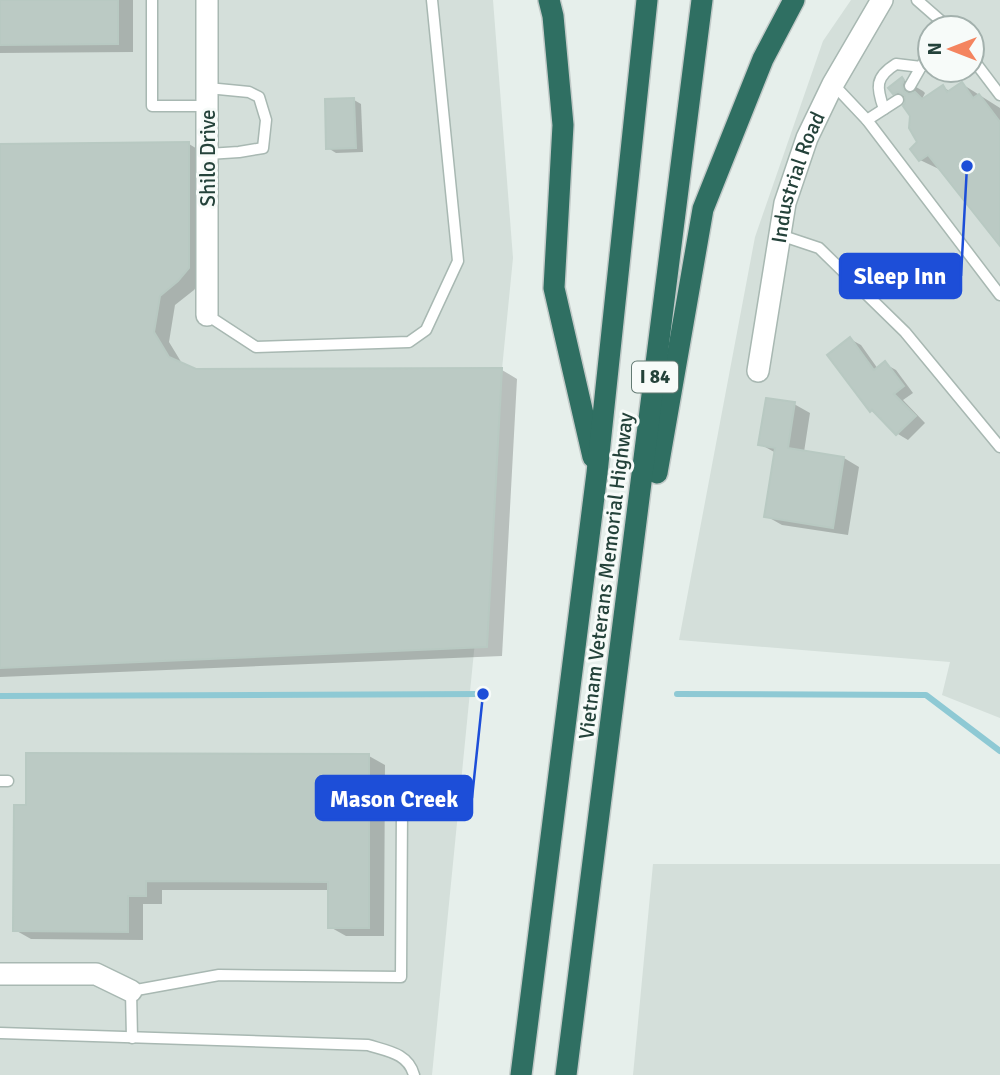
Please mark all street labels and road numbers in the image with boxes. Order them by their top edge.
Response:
street label: Industrial Road [766,107,831,245]
street label: Shilo Drive [195,109,221,207]
road number: I 84 [632,362,678,392]
street label: Vietnam Veterans Memorial Highway [573,411,639,741]

